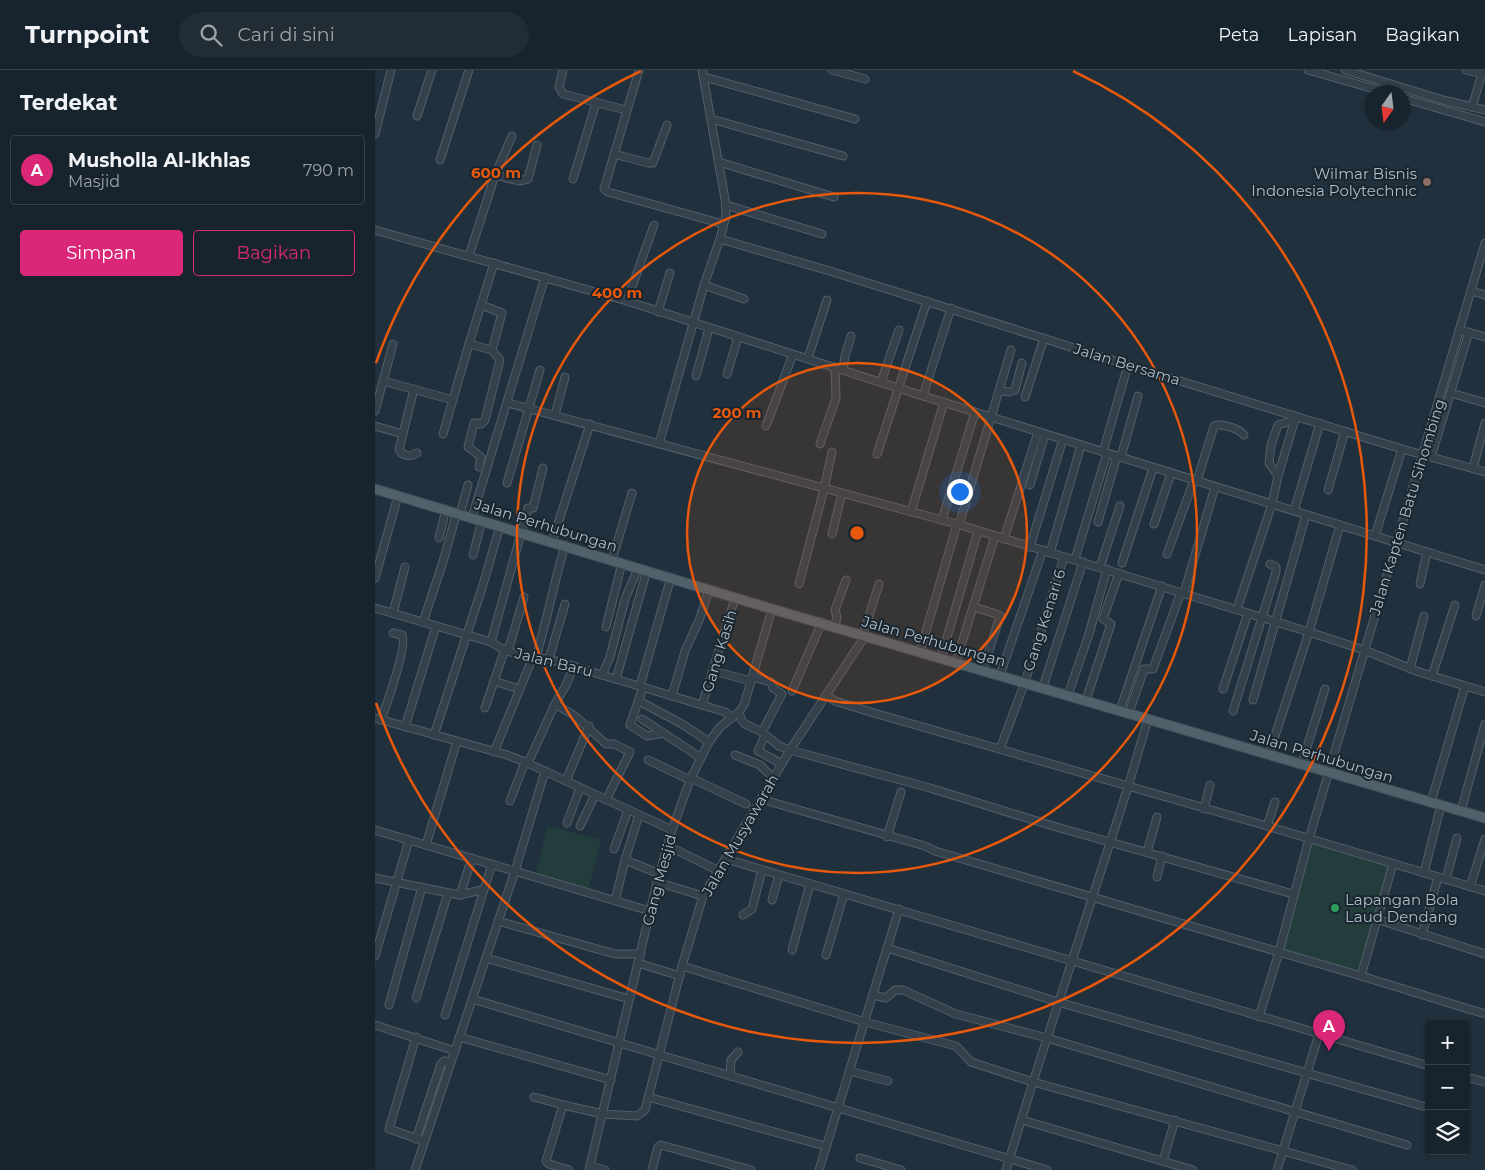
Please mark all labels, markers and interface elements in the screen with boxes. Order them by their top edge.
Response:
search box [179,12,529,57]
text: Turnpoint [25,20,149,49]
icon: search [197,21,225,49]
text: Cari di sini [237,23,335,46]
text: Peta [1218,24,1259,46]
text: Lapisan [1287,24,1357,46]
text: Bagikan [1385,24,1460,46]
north arrow [1365,85,1410,130]
text: Terdekat [20,90,117,115]
text: Musholla Al-Ikhlas [68,149,250,172]
text: A [31,161,43,180]
text: 790 m [303,161,354,180]
text: 600 m [471,163,521,182]
place label: Wilmar Bisnis Indonesia Polytechnic [1251,164,1417,200]
text: Masjid [68,172,120,191]
marker: Wilmar Bisnis Indonesia Polytechnic [1421,176,1433,188]
button: Simpan [20,230,183,276]
button: Bagikan [193,230,355,276]
text: 400 m [592,283,642,302]
street label: Jalan Bersama [1070,338,1183,389]
street label: Jalan Kapten Batu Sihombing [1365,396,1449,618]
text: 200 m [712,403,762,422]
your location [947,479,973,505]
street label: Jalan Perhubungan [471,494,620,556]
centre of rings [848,524,866,542]
street label: Gang Kenari 6 [1019,567,1069,673]
street label: Gang Kasih [697,607,741,695]
street label: Jalan Perhubungan [859,611,1008,671]
street label: Jalan Baru [512,643,595,681]
street label: Jalan Perhubungan [1247,725,1396,787]
street label: Jalan Musyawarah [697,771,783,900]
street label: Gang Mesjid [638,832,680,928]
place label: Lapangan Bola Laud Dendang [1345,890,1459,926]
marker: Lapangan Bola Laud Dendang [1329,902,1341,914]
pin: A [1313,1010,1345,1051]
map controls [1425,1020,1470,1155]
button: + [1425,1020,1470,1065]
button: − [1425,1065,1470,1110]
button: layers [1425,1110,1470,1155]

